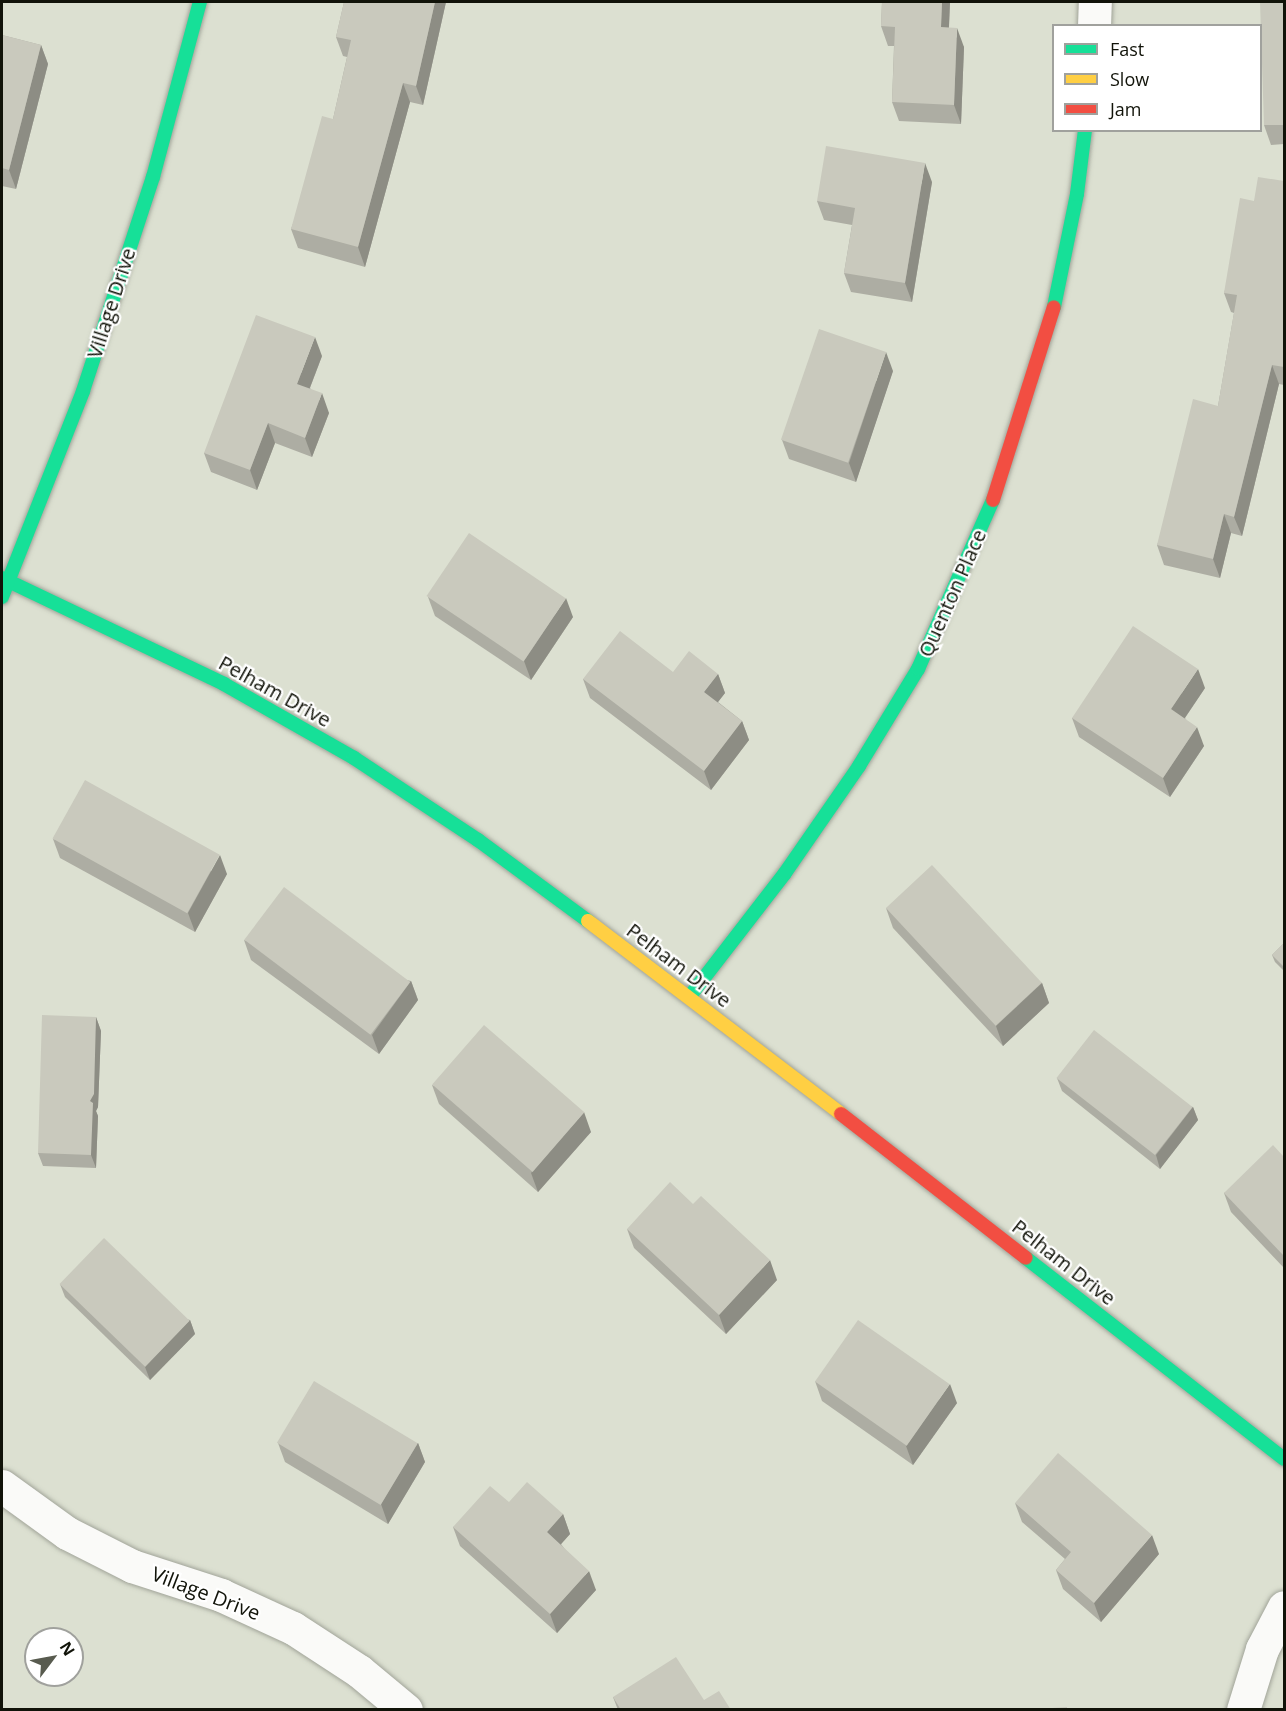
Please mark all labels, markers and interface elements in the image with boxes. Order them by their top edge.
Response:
legend [1052,24,1262,132]
text: Fast [1110,37,1144,61]
text: Slow [1110,67,1149,91]
text: Jam [1110,97,1142,121]
street label: Village Drive [82,245,140,361]
street label: Quenton Place [913,526,991,660]
street label: Pelham Drive [215,650,335,732]
street label: Pelham Drive [622,918,736,1012]
street label: Pelham Drive [1008,1214,1120,1310]
street label: Village Drive [148,1561,264,1625]
north arrow [24,1627,84,1687]
text: N [55,1637,80,1660]

